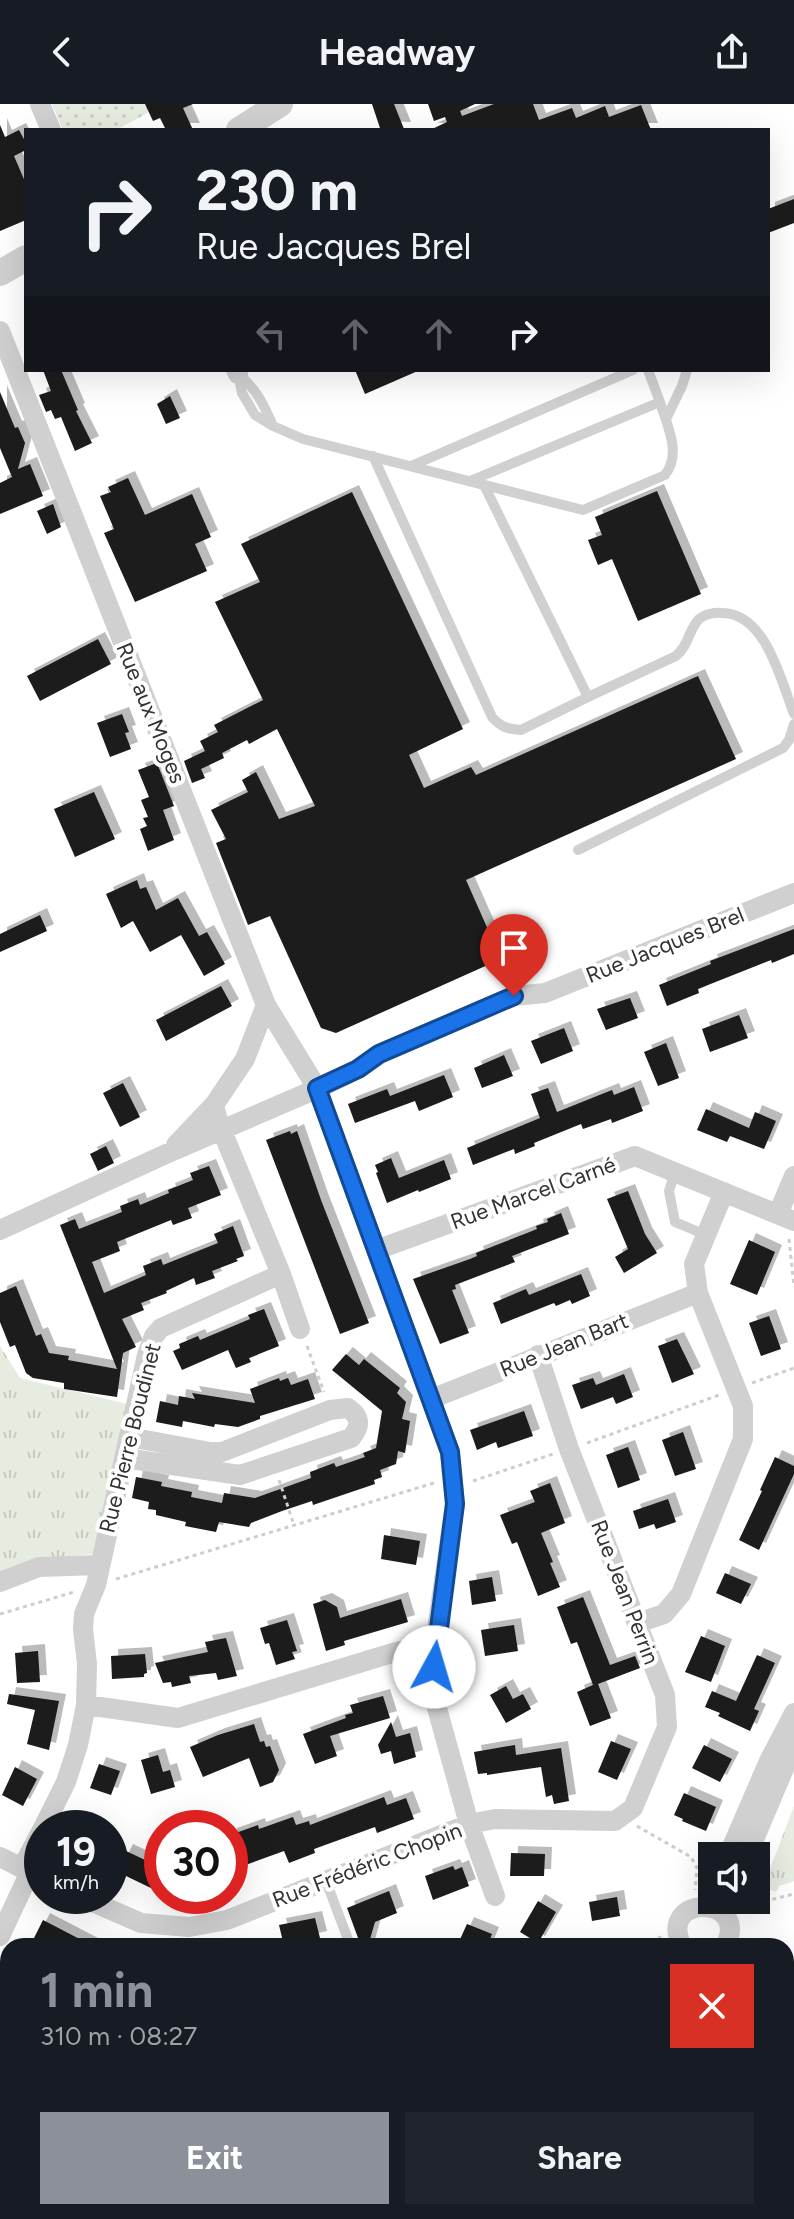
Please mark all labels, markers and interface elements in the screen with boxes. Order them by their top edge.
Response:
icon: back [40,30,84,74]
icon: share [710,30,754,74]
text: Headway [319,31,475,74]
text: 230 m [196,157,358,224]
icon: right [64,160,168,264]
text: Rue Jacques Brel [196,225,472,268]
icon: left [249,312,293,356]
icon: ahead [333,312,377,356]
icon: ahead [417,312,461,356]
icon: right [501,312,545,356]
street label: Rue aux Moges [110,639,192,787]
street label: Rue Jacques Brel [582,901,748,989]
pin [480,914,548,996]
icon: arrive [492,926,536,970]
street label: Rue Marcel Carné [447,1151,619,1235]
street label: Rue Jean Bart [496,1307,632,1383]
street label: Rue Pierre Boudinet [93,1340,167,1536]
street label: Rue Jean Perrin [585,1516,665,1668]
position arrow [392,1625,476,1709]
speed limit sign: 30 [144,1810,248,1914]
street label: Rue Frédéric Chopin [268,1816,466,1914]
text: 19 [56,1828,96,1876]
map controls [698,1842,770,1914]
button: sound [698,1842,770,1914]
text: km/h [53,1870,99,1894]
text: 1 min [40,1961,153,2019]
button: close [670,1964,754,2048]
text: 310 m · 08:27 [40,2020,197,2052]
button: Exit [40,2112,389,2204]
button: Share [405,2112,754,2204]

